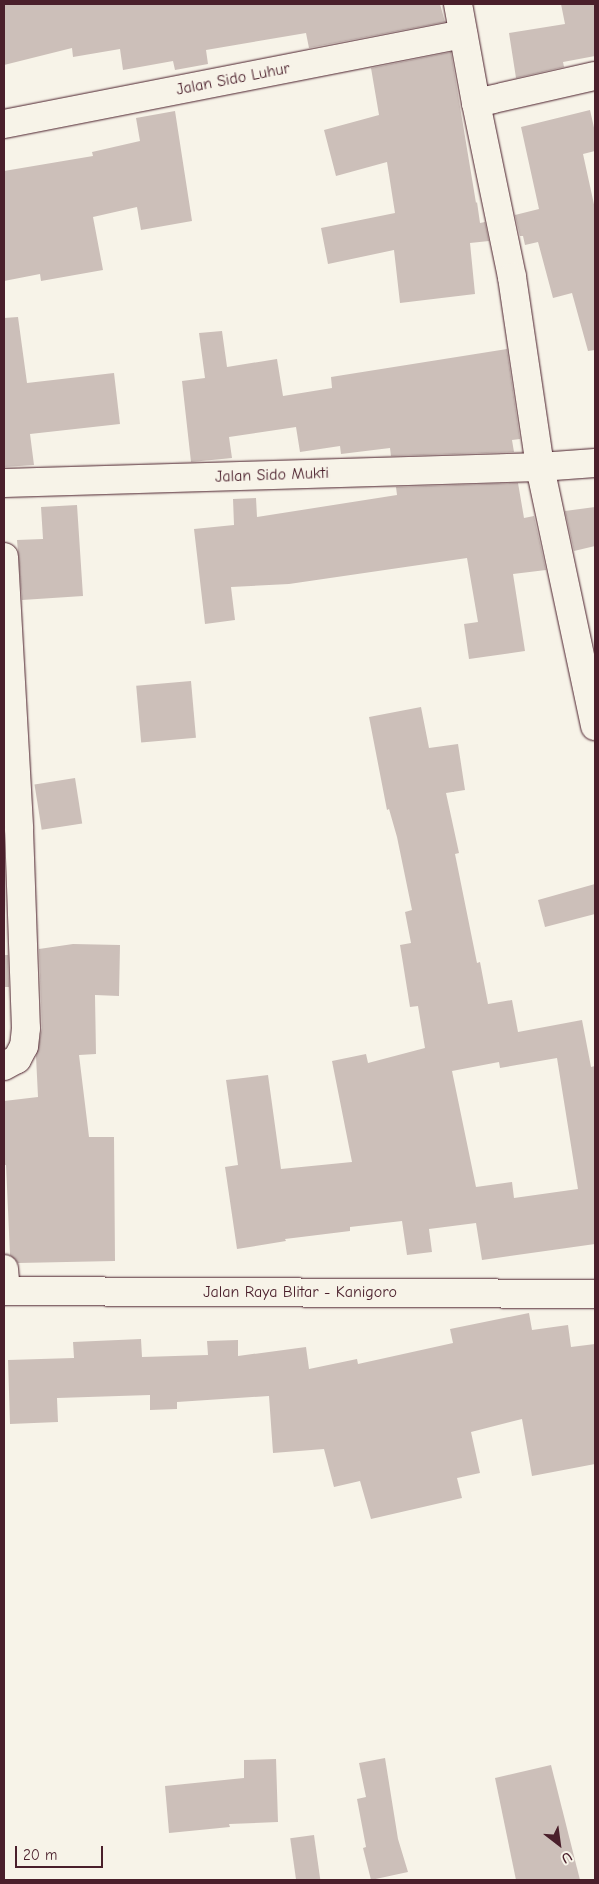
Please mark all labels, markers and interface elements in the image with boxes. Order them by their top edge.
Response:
street label: Jalan Sido Luhur [175,59,291,99]
street label: Jalan Sido Mukti [215,463,329,487]
street label: Jalan Raya Blitar - Kanigoro [203,1282,397,1302]
north arrow [534,1819,584,1869]
scale bar [18,1836,105,1868]
text: 20 m [23,1846,57,1864]
text: U [558,1848,575,1867]

